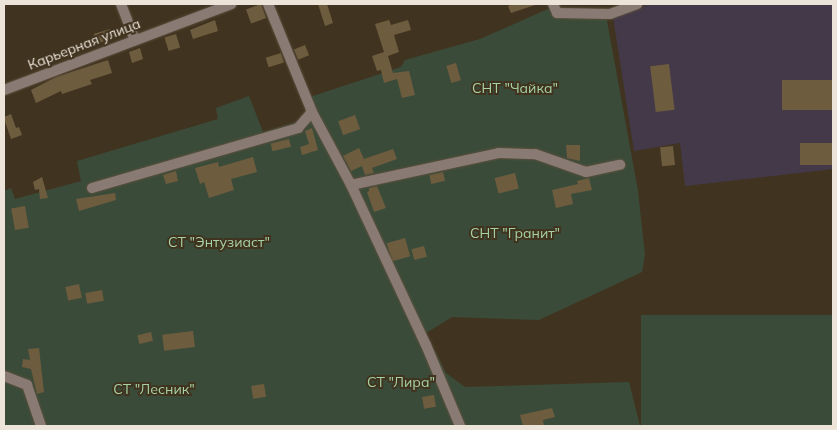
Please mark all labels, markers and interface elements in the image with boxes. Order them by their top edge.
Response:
street label: Карьерная улица [25,15,143,73]
park label: СНТ "Чайка" [472,80,558,96]
park label: СНТ "Гранит" [470,225,560,241]
park label: СТ "Энтузиаст" [168,234,270,250]
park label: СТ "Лира" [367,374,435,390]
park label: СТ "Лесник" [113,381,195,397]

